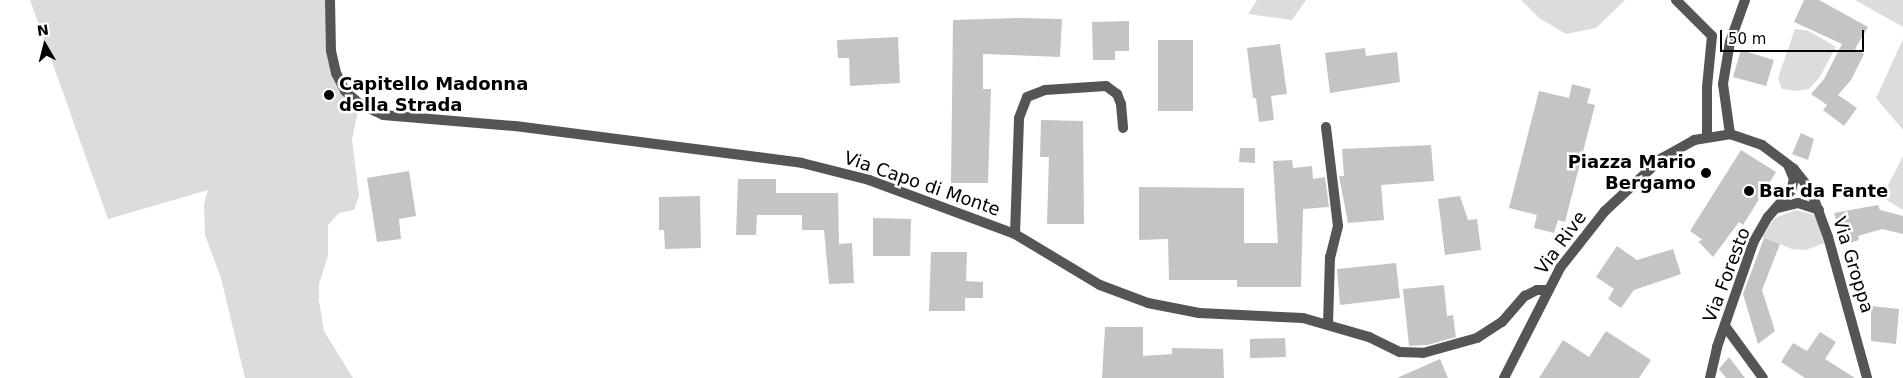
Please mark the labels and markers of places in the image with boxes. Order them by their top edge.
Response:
place label: Capitello Madonna della Strada [339,74,528,116]
marker: Capitello Madonna della Strada [323,89,335,101]
place label: Piazza Mario Bergamo [1568,152,1696,194]
marker: Piazza Mario Bergamo [1700,167,1712,179]
place label: Bar da Fante [1759,180,1888,202]
marker: Bar da Fante [1743,185,1755,197]

